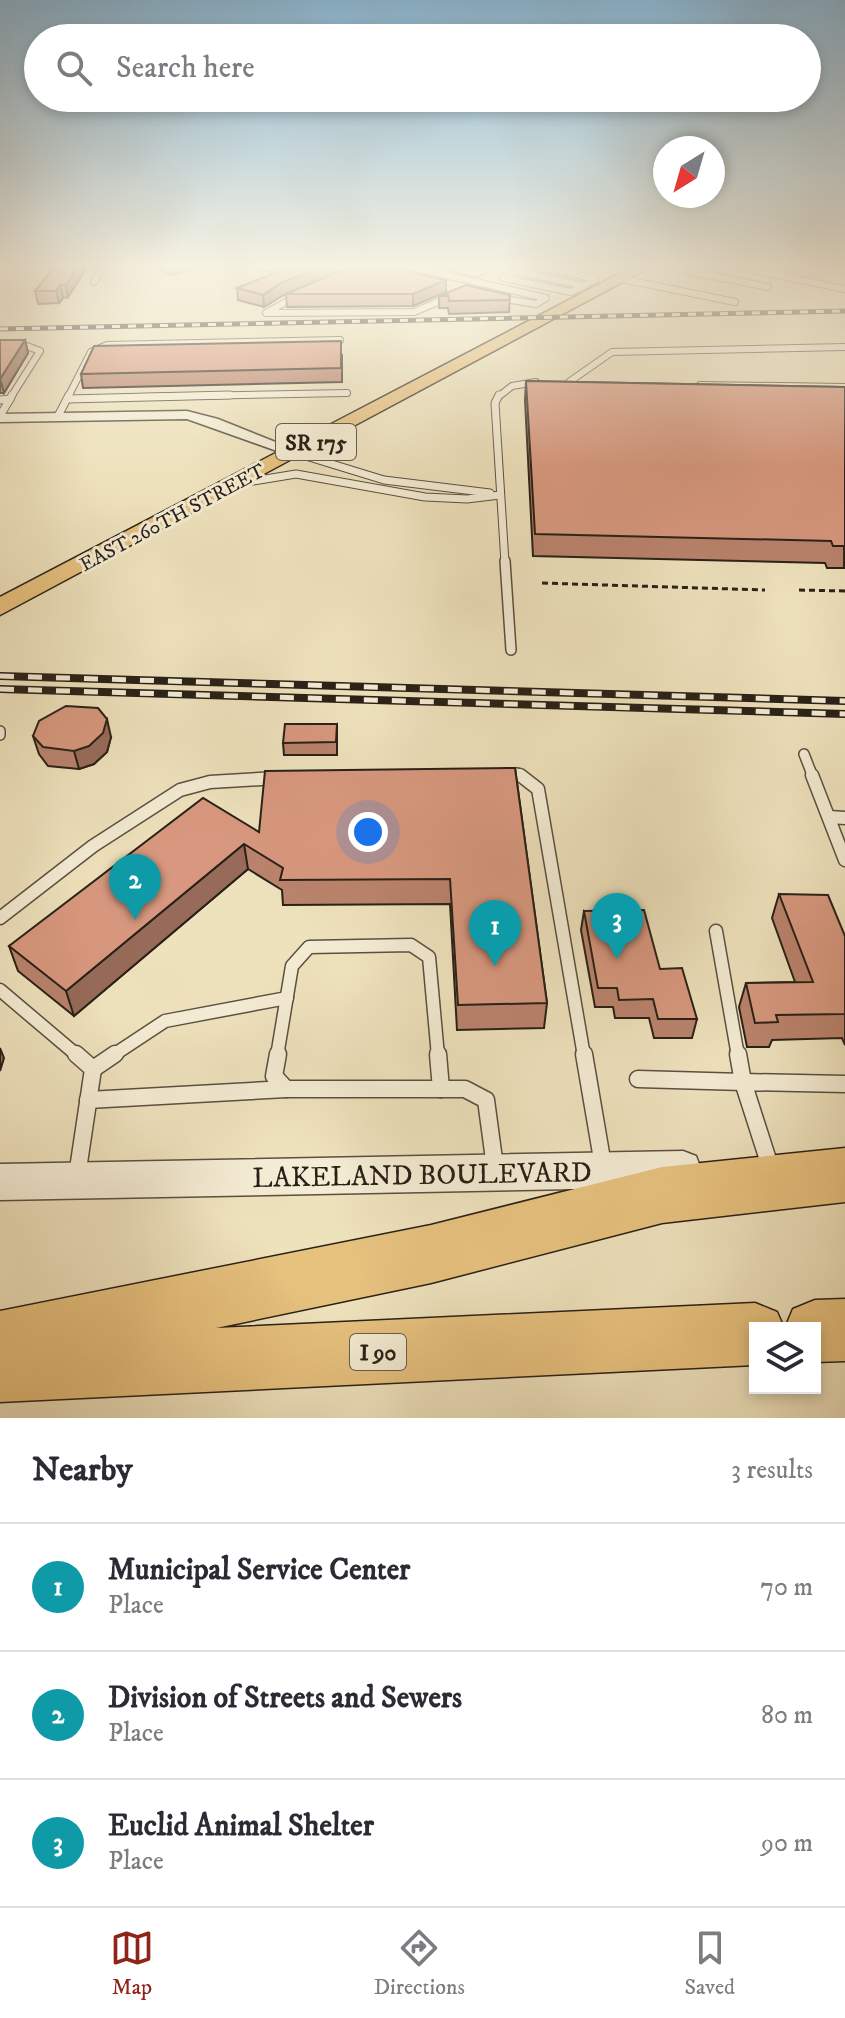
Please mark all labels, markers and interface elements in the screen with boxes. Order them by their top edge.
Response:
search box [24,24,821,112]
icon: search [52,46,96,90]
text: Search here [116,50,255,87]
north arrow [653,136,725,208]
road number: SR 175 [276,424,356,460]
street label: EAST 260TH STREET [76,459,270,578]
your location [348,812,388,852]
pin: 2 [109,854,161,920]
pin: 3 [591,893,643,959]
pin: 1 [469,900,521,966]
street label: LAKELAND BOULEVARD [252,1155,592,1196]
map controls [749,1322,821,1394]
button: layers [749,1322,821,1394]
road number: I 90 [350,1334,406,1370]
text: Nearby [32,1449,133,1491]
text: 3 results [731,1454,813,1487]
text: Municipal Service Center [108,1552,410,1589]
text: 1 [53,1571,63,1604]
text: 70 m [760,1571,813,1604]
text: Place [108,1589,164,1622]
text: Division of Streets and Sewers [108,1680,462,1717]
text: 2 [52,1699,64,1732]
text: 80 m [761,1699,813,1732]
text: Place [108,1717,164,1750]
text: Euclid Animal Shelter [108,1808,374,1845]
text: 3 [53,1827,63,1860]
text: 90 m [761,1827,813,1860]
text: Place [108,1845,164,1878]
tab: Map [110,1926,154,2001]
tab: Directions [374,1926,465,2001]
tab: Saved [685,1926,735,2001]

